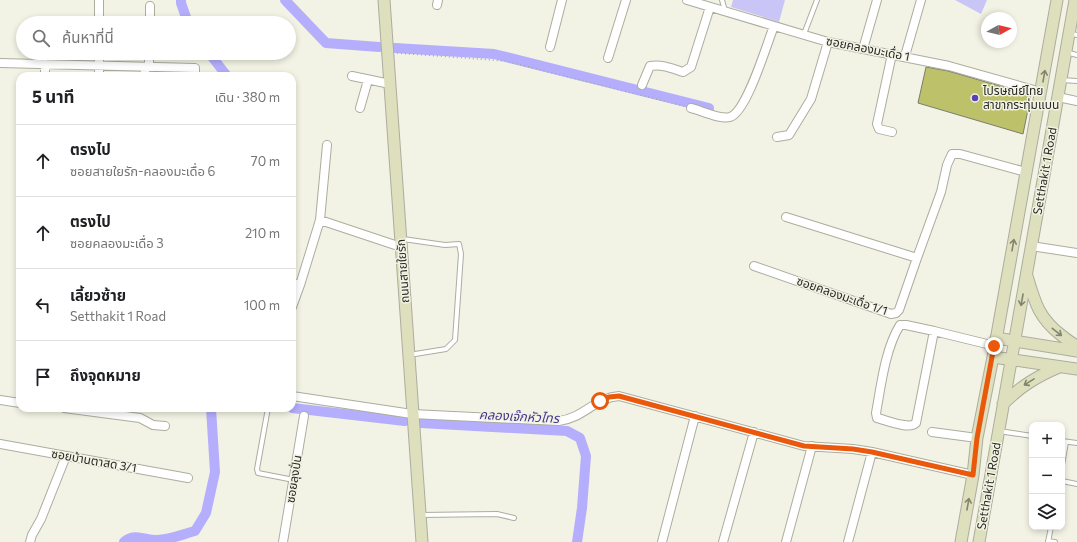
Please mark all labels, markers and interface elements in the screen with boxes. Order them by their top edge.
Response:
north arrow [981,12,1017,48]
search box [16,16,296,60]
icon: search [30,27,52,49]
text: ค้นหาที่นี่ [62,28,114,46]
street label: ซอยคลองมะเดื่อ 1 [825,32,911,63]
one-way arrow [1040,70,1048,83]
place label: ไปรษณีย์ไทย สาขากระทุ่มแบน [982,83,1059,112]
text: 5 นาที [32,86,74,107]
text: เดิน · 380 m [215,89,280,105]
marker: ไปรษณีย์ไทย สาขากระทุ่มแบน [970,93,980,103]
street label: Setthakit 1 Road [1029,126,1059,216]
text: ตรงไป [70,140,111,158]
icon: ahead [32,150,54,172]
text: 70 m [251,153,280,169]
text: ซอยสายใยรัก-คลองมะเดื่อ 6 [70,163,215,179]
text: ตรงไป [70,212,111,230]
icon: ahead [32,222,54,244]
text: 210 m [245,225,280,241]
text: ซอยคลองมะเดื่อ 3 [70,235,164,251]
street label: ถนนสายใยรัก [393,239,411,304]
one-way arrow [1009,239,1017,252]
street label: ซอยคลองมะเดื่อ 1/1 [795,272,890,317]
text: เลี้ยวซ้าย [70,286,126,304]
one-way arrow [1018,293,1026,306]
icon: left [32,294,54,316]
text: 100 m [244,297,280,313]
text: Setthakit 1 Road [70,308,166,324]
one-way arrow [1051,328,1062,336]
route end [985,337,1003,355]
icon: arrive [32,366,54,388]
text: ถึงจุดหมาย [70,366,141,384]
one-way arrow [1023,379,1035,387]
route start [591,392,609,410]
water label: คลองเจ๊กหัวไทร [479,406,561,426]
map controls [1029,422,1065,530]
button: + [1029,422,1065,458]
street label: Setthakit 1 Road [973,441,1003,531]
street label: ซอยบ้านตาสด 3/1 [50,446,138,474]
street label: ซอยลุงปั่น [282,454,305,504]
button: − [1029,458,1065,494]
button: layers [1029,494,1065,530]
one-way arrow [964,497,972,510]

